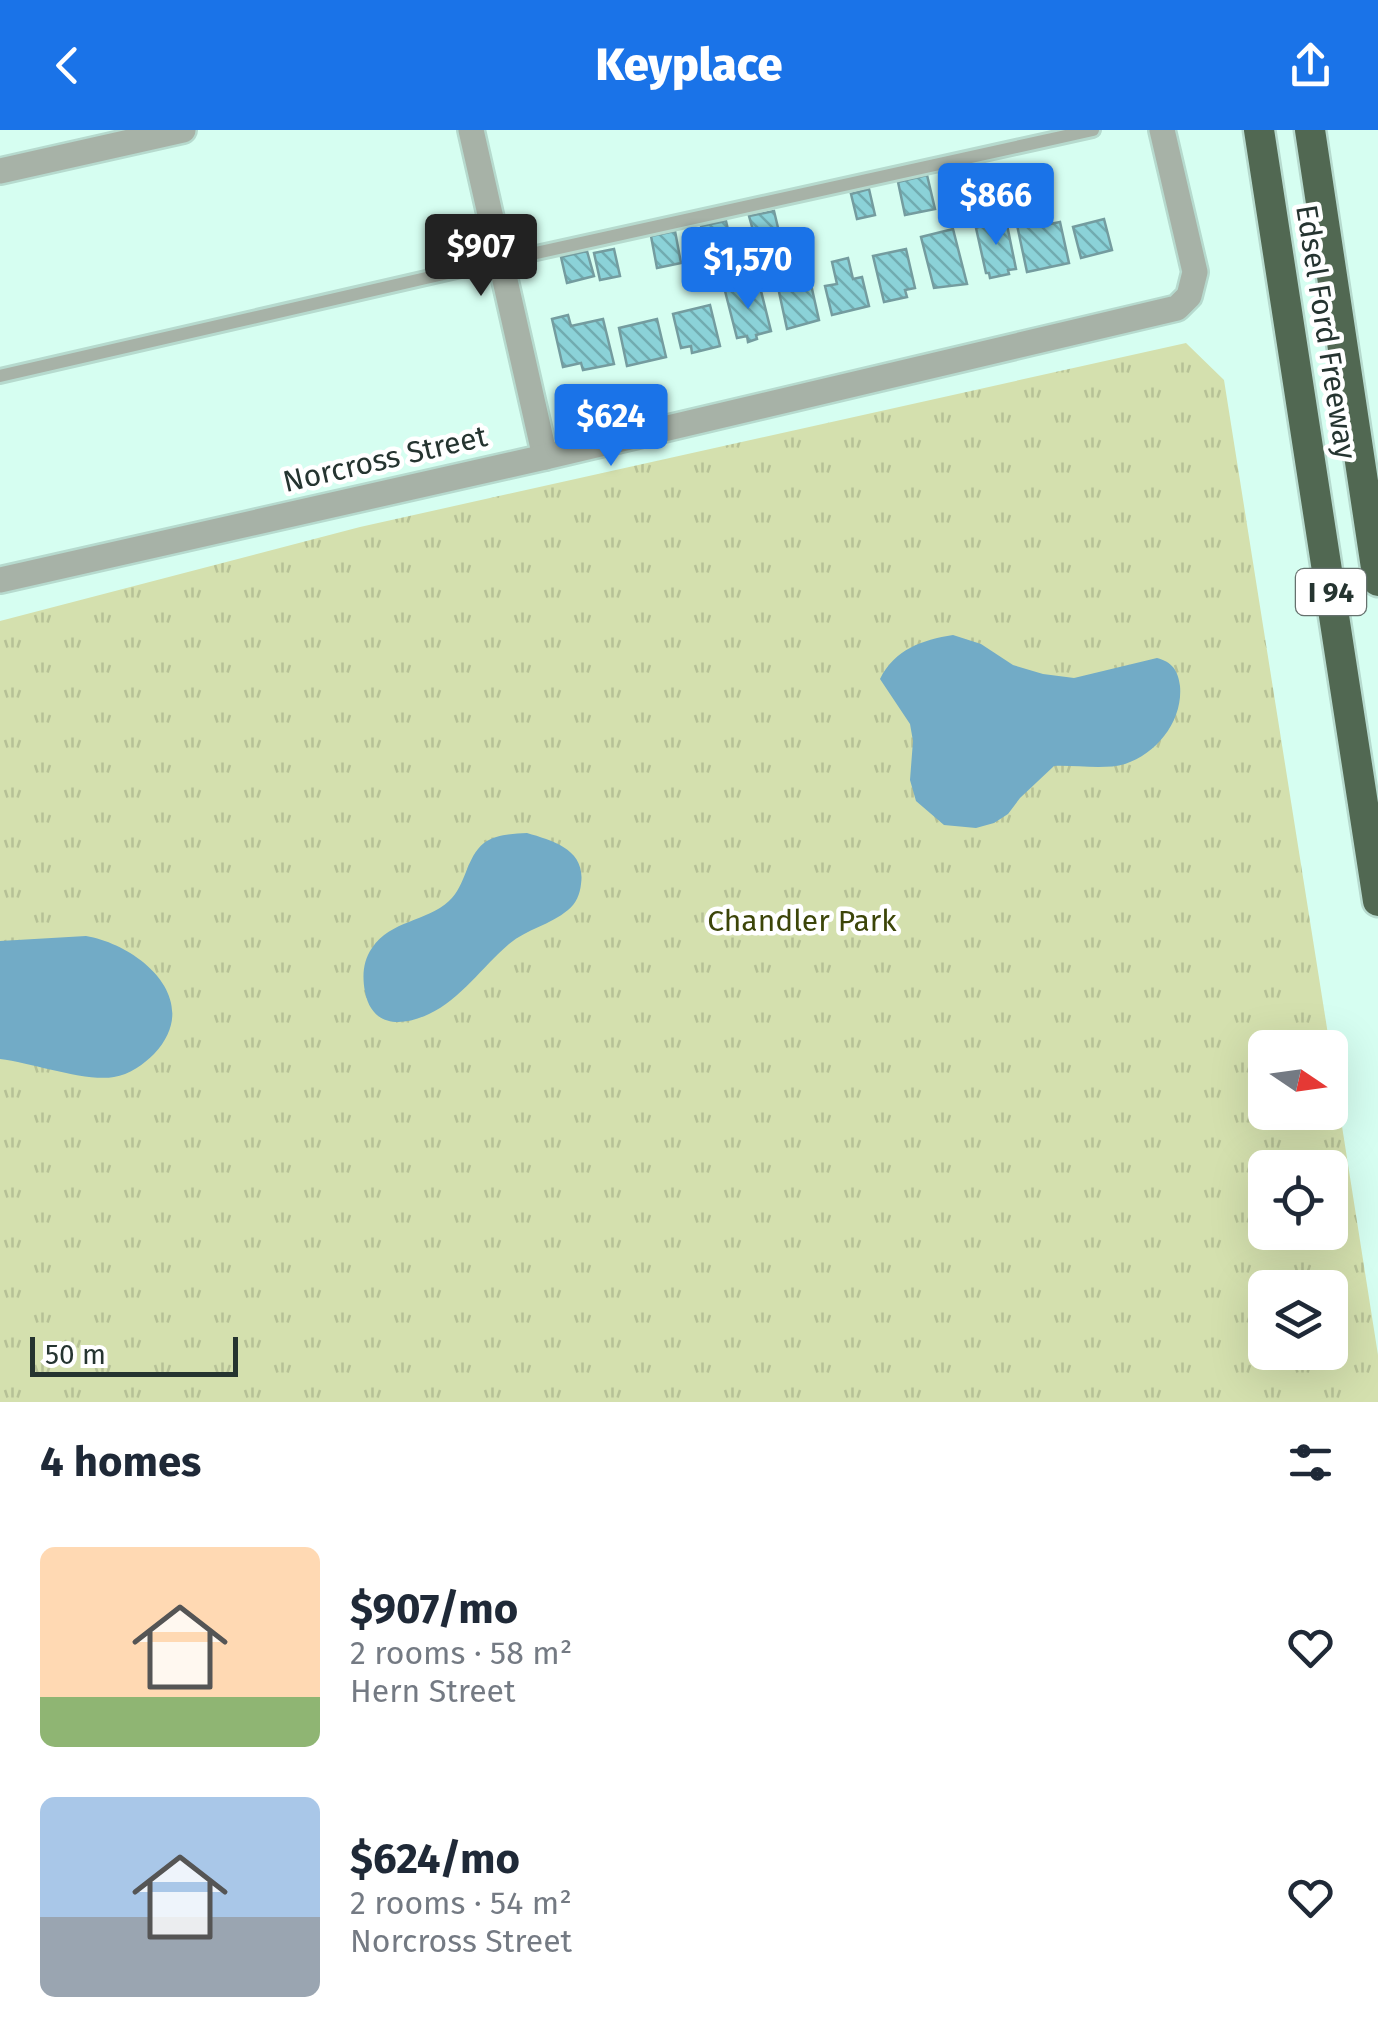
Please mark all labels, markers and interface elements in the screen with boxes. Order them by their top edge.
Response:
icon: back [40,38,95,93]
text: Keyplace [596,38,782,92]
icon: share [1283,38,1338,93]
pin: $866 [937,163,1055,248]
text: $866 [960,176,1032,214]
street label: Edsel Ford Freeway [1288,202,1364,462]
pin: $907 [422,214,540,299]
text: $907 [447,227,515,265]
pin: $1,570 [667,227,829,312]
text: $1,570 [704,240,792,278]
pin: $624 [552,384,670,469]
text: $624 [577,397,645,435]
street label: Norcross Street [279,418,491,500]
road number: I 94 [1296,569,1366,615]
park label: Chandler Park [707,903,897,939]
north arrow [1248,1030,1348,1130]
map controls [1248,1030,1348,1370]
button: locate [1248,1150,1348,1250]
button: layers [1248,1270,1348,1370]
scale bar [30,1332,238,1376]
text: 50 m [45,1338,106,1371]
icon: filters [1283,1435,1338,1490]
text: 4 homes [40,1437,201,1487]
text: $907/mo [350,1584,518,1634]
icon: home [120,1587,240,1707]
icon: heart [1283,1620,1338,1675]
text: 2 rooms · 58 m² [350,1634,572,1672]
text: Hern Street [350,1672,516,1710]
text: $624/mo [350,1834,520,1884]
icon: home [120,1837,240,1957]
icon: heart [1283,1870,1338,1925]
text: 2 rooms · 54 m² [350,1884,572,1922]
text: Norcross Street [350,1922,572,1960]

